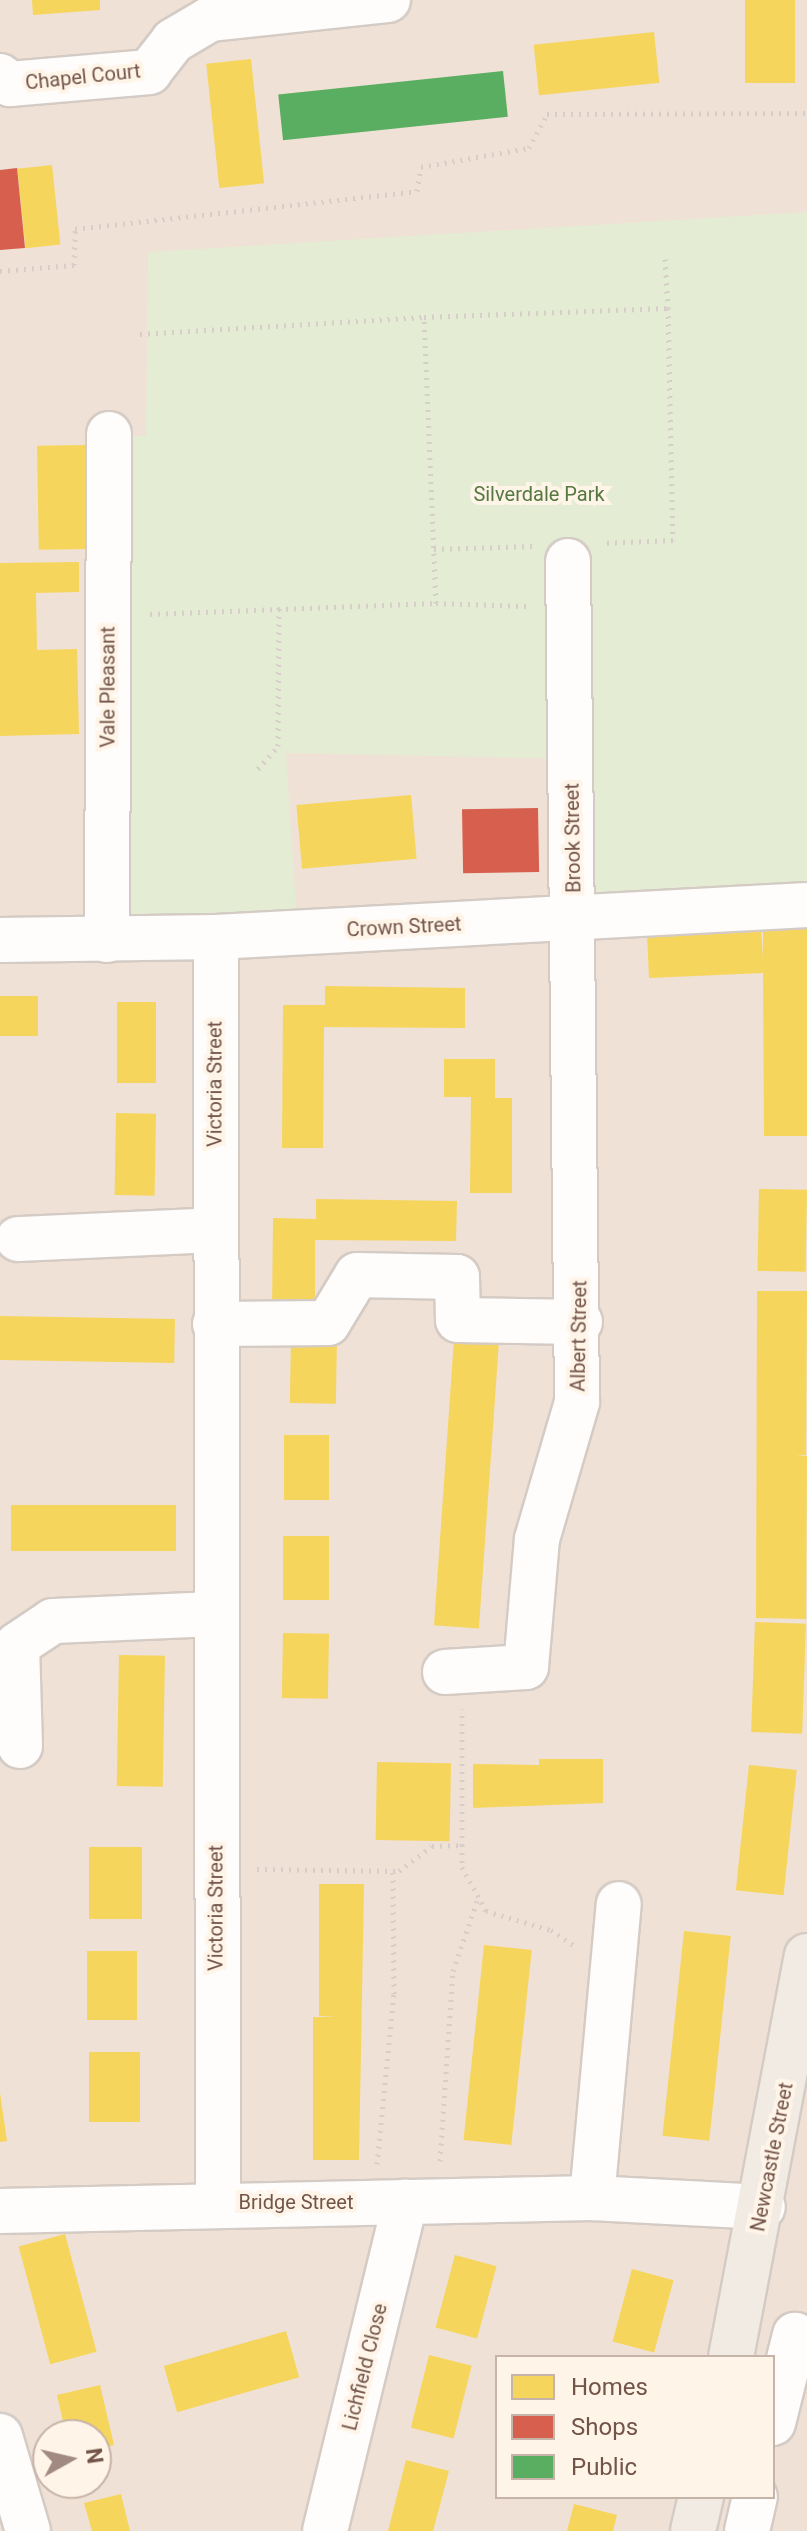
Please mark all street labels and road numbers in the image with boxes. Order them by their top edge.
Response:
street label: Chapel Court [24,59,142,95]
street label: Vale Pleasant [96,626,120,748]
street label: Brook Street [560,783,586,893]
street label: Crown Street [346,912,462,942]
street label: Victoria Street [203,1021,227,1147]
street label: Albert Street [566,1280,592,1392]
street label: Victoria Street [204,1845,228,1971]
street label: Newcastle Street [746,2080,798,2234]
street label: Bridge Street [239,2190,353,2214]
street label: Lichfield Close [338,2301,392,2433]

